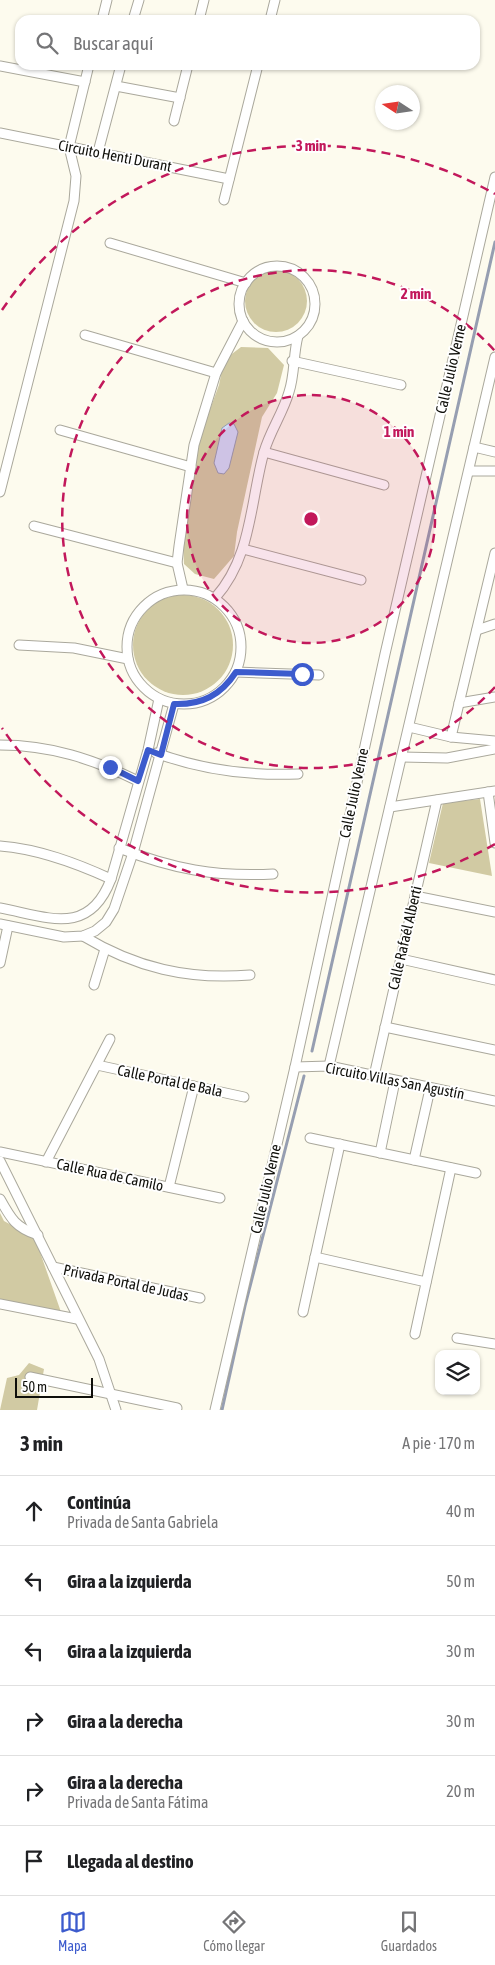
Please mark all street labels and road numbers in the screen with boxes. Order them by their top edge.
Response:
street label: Circuito Henti Durant [57,136,173,175]
street label: Calle Julio Verne [432,322,469,415]
street label: Calle Julio Verne [336,746,371,839]
street label: Calle Rafaél Alberti [384,884,425,992]
street label: Circuito Villas San Agustín [324,1059,466,1102]
street label: Calle Portal de Bala [116,1061,224,1100]
street label: Calle Julio Verne [247,1142,284,1235]
street label: Calle Rua de Camilo [55,1155,165,1194]
street label: Privada Portal de Judas [62,1261,190,1304]

